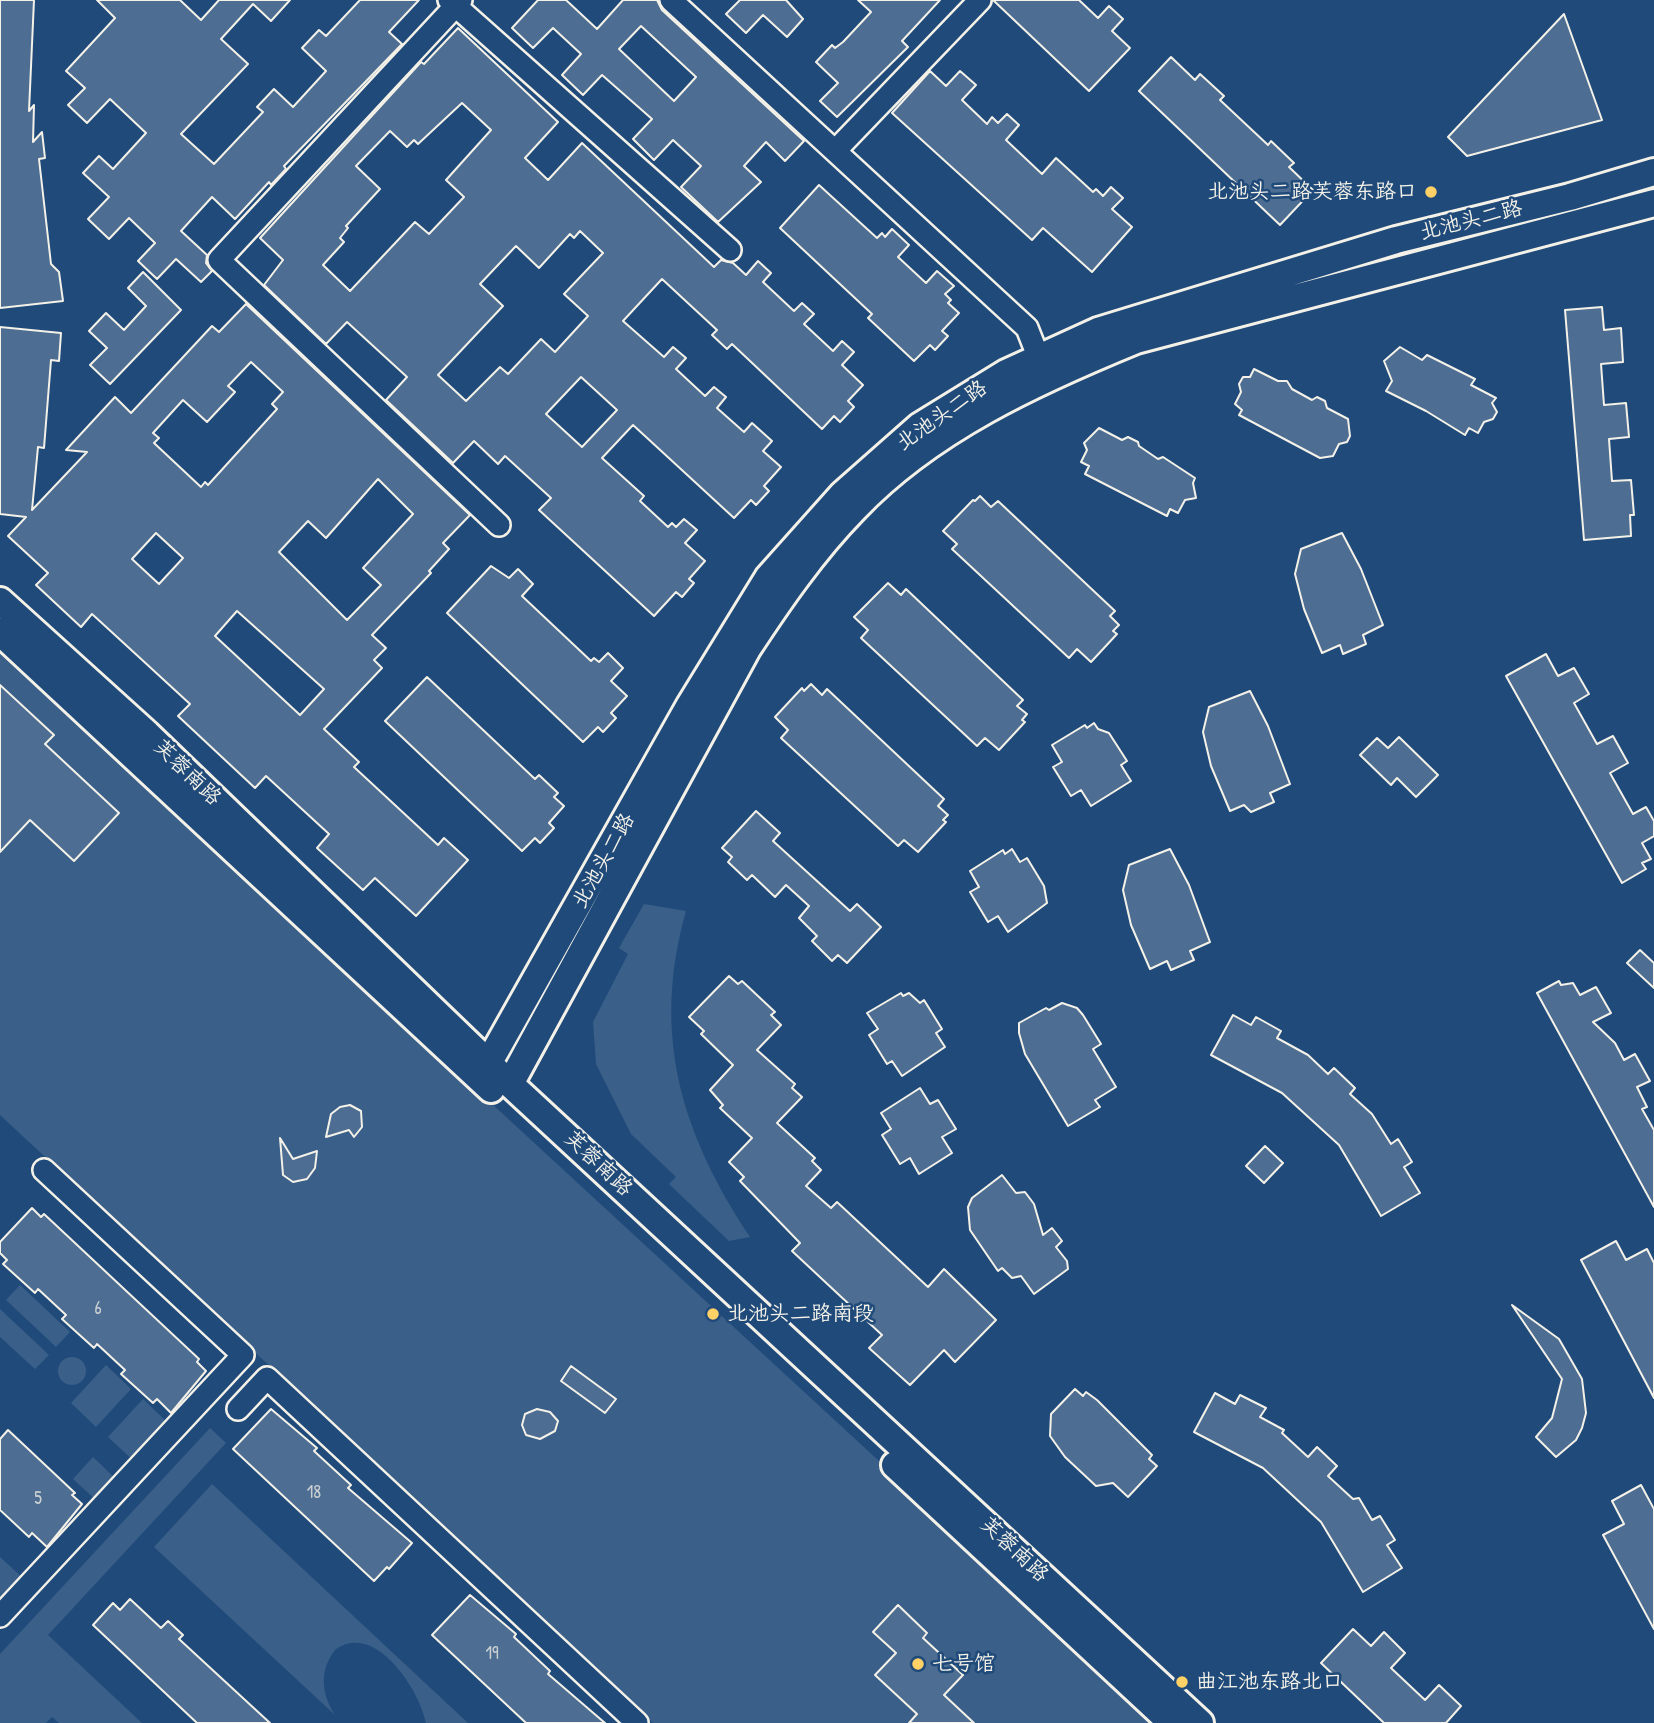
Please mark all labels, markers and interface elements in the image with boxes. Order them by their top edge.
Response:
place label: 北池头二路芙蓉东路口 [1207,179,1417,205]
marker: 北池头二路芙蓉东路口 [1423,184,1439,200]
street label: 北池头二路 [1417,196,1525,246]
street label: 北池头二路 [892,376,992,456]
street label: 芙蓉南路 [148,735,226,811]
street label: 北池头二路 [568,809,640,913]
street label: 芙蓉南路 [559,1126,637,1202]
house number: 6 [94,1298,102,1320]
place label: 北池头二路南段 [727,1301,874,1327]
marker: 北池头二路南段 [705,1306,721,1322]
house number: 18 [307,1482,321,1504]
house number: 5 [34,1488,42,1510]
street label: 芙蓉南路 [975,1512,1053,1588]
house number: 19 [485,1643,499,1665]
place label: 七号馆 [932,1651,995,1677]
marker: 七号馆 [910,1656,926,1672]
place label: 曲江池东路北口 [1196,1669,1343,1695]
marker: 曲江池东路北口 [1174,1674,1190,1690]

